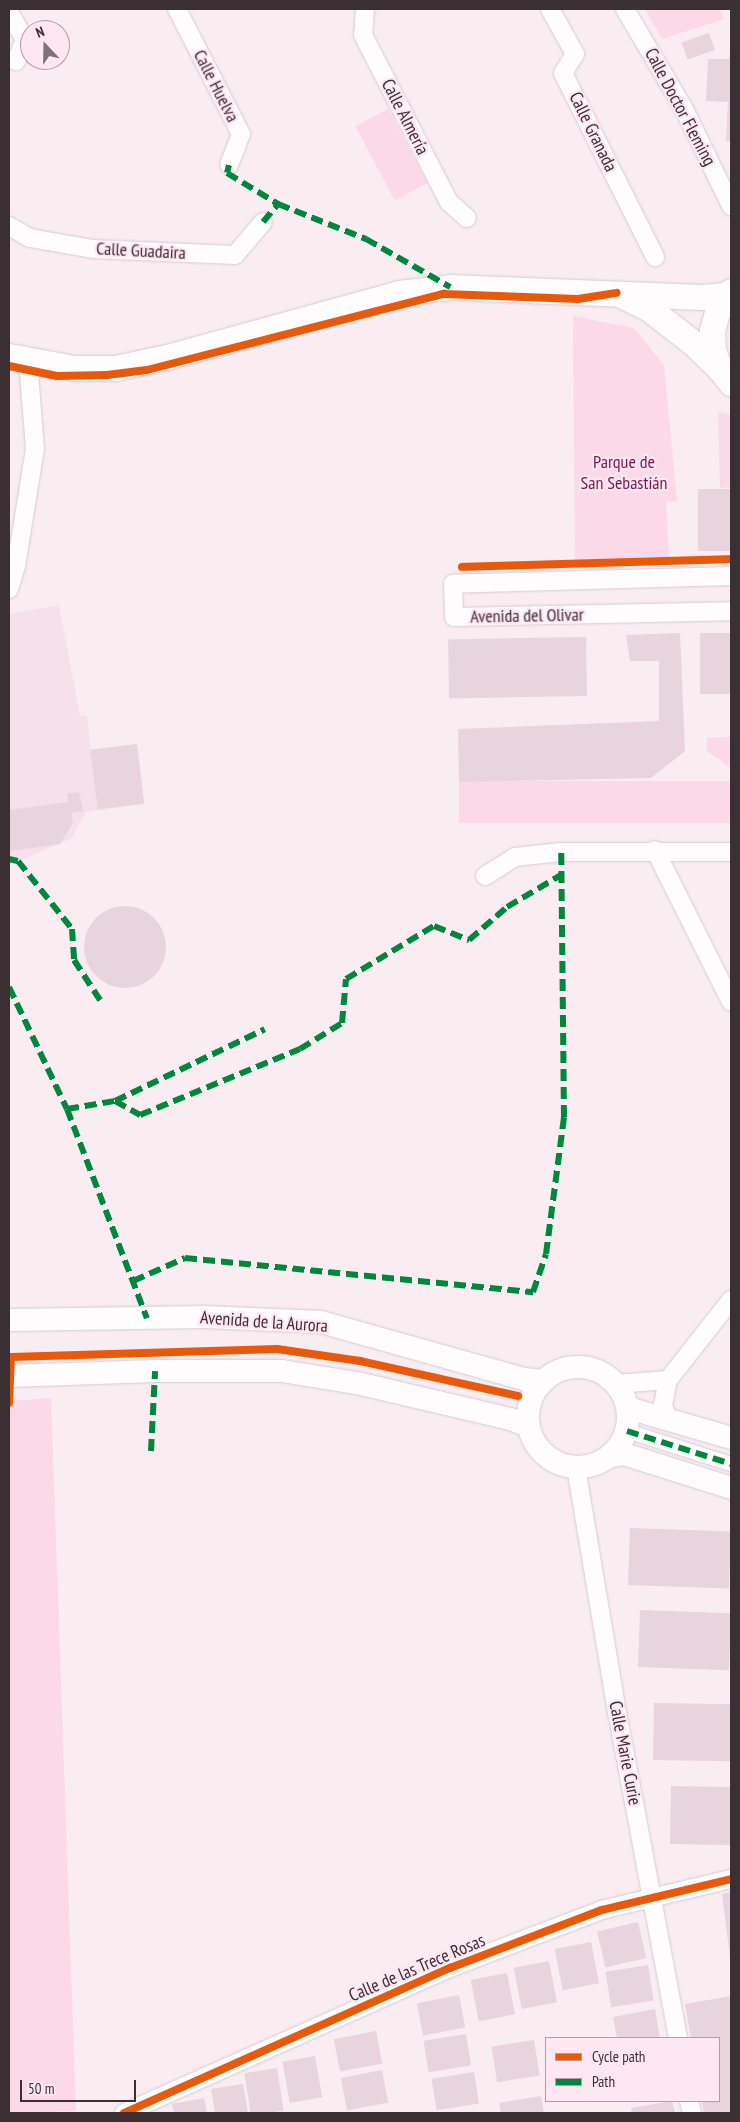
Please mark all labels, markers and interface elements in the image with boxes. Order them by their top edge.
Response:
north arrow [20,20,70,70]
text: N [33,22,47,42]
street label: Calle Doctor Fleming [640,44,720,170]
street label: Calle Huelva [189,46,243,126]
street label: Calle Almería [377,75,433,159]
street label: Calle Granada [564,89,622,175]
street label: Calle Guadaira [96,238,186,264]
park label: Parque de San Sebastián [581,452,667,494]
street label: Avenida del Olivar [470,604,584,628]
street label: Avenida de la Aurora [199,1307,329,1337]
street label: Calle Marie Curie [604,1699,646,1807]
street label: Calle de las Trece Rosas [345,1929,489,2007]
legend [545,2037,720,2102]
text: Cycle path [592,2047,645,2066]
scale bar [22,2070,139,2102]
text: Path [592,2072,615,2091]
text: 50 m [28,2079,54,2098]

